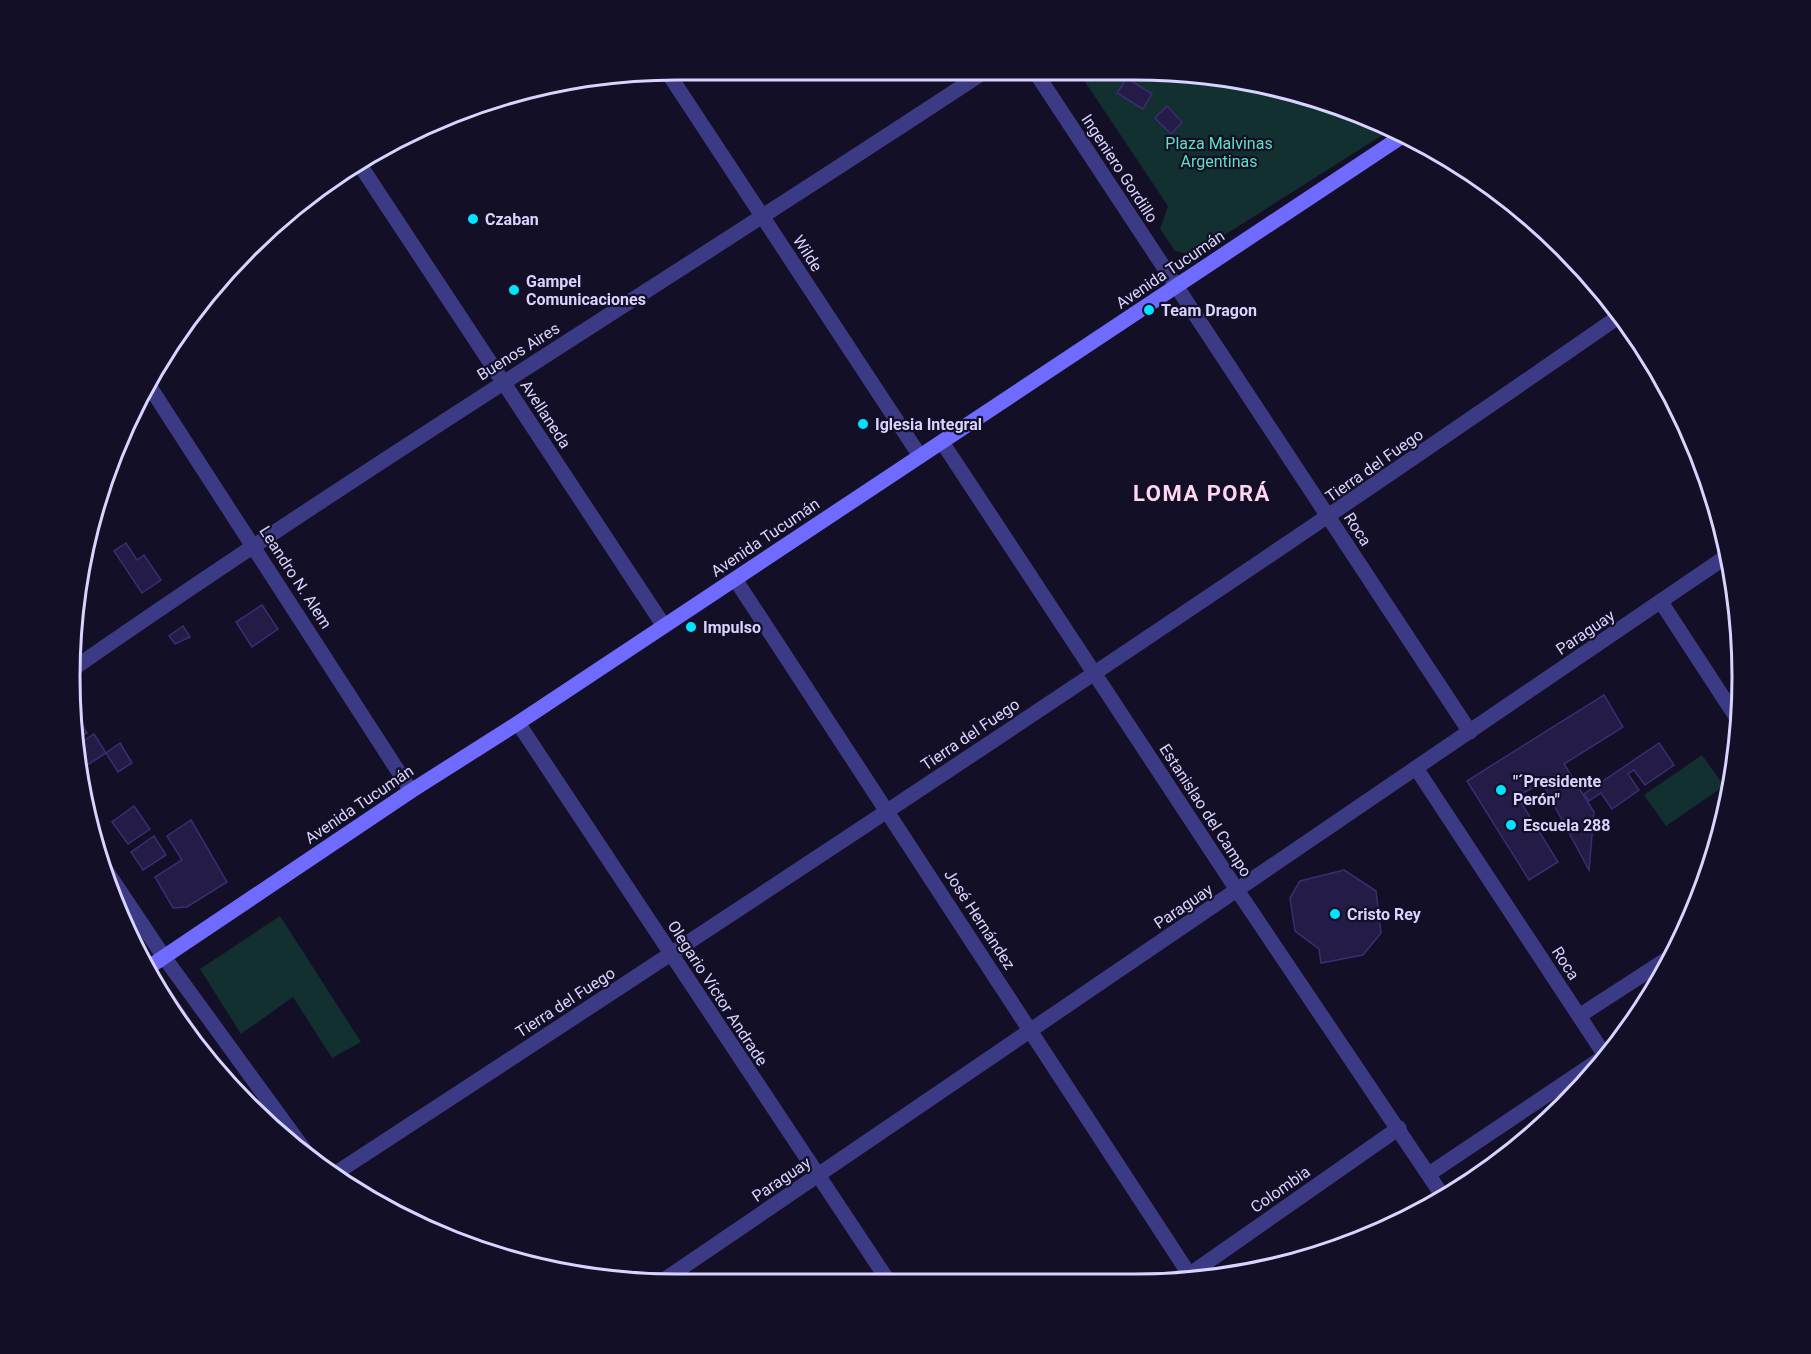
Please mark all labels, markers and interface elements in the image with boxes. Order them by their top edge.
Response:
street label: Ingeniero Gordillo [1077,111,1162,226]
park label: Plaza Malvinas Argentinas [1165,134,1273,171]
place label: Czaban [485,210,539,229]
marker: Czaban [466,212,480,226]
street label: Avenida Tucumán [1112,226,1228,313]
street label: Wilde [789,232,826,275]
place label: Gampel Comunicaciones [526,272,646,309]
marker: Gampel Comunicaciones [507,283,521,297]
place label: Team Dragon [1161,301,1257,320]
marker: Team Dragon [1142,303,1156,317]
street label: Buenos Aires [473,319,563,384]
street label: Avellaneda [516,377,575,452]
place label: Iglesia Integral [875,415,982,434]
marker: Iglesia Integral [856,417,870,431]
street label: Tierra del Fuego [1322,425,1427,506]
district label: LOMA PORÁ [1133,481,1271,506]
street label: Avenida Tucumán [707,494,823,581]
street label: Roca [1340,509,1375,550]
street label: Leandro N. Alem [255,522,336,632]
street label: Paraguay [1552,606,1619,659]
place label: Impulso [703,618,761,637]
marker: Impulso [684,620,698,634]
street label: Tierra del Fuego [917,695,1023,774]
street label: Estanislao del Campo [1156,740,1256,880]
street label: Avenida Tucumán [301,761,417,848]
place label: "´Presidente Perón" [1513,772,1602,809]
marker: "´Presidente Perón" [1494,783,1508,797]
place label: Escuela 288 [1523,816,1610,835]
marker: Escuela 288 [1504,818,1518,832]
street label: José Hernández [940,866,1019,973]
street label: Paraguay [1150,880,1217,933]
place label: Cristo Rey [1347,905,1422,924]
marker: Cristo Rey [1328,907,1342,921]
street label: Olegario Víctor Andrade [664,917,772,1069]
street label: Roca [1548,943,1583,984]
street label: Tierra del Fuego [512,963,618,1042]
street label: Paraguay [748,1153,815,1206]
street label: Colombia [1247,1162,1314,1217]

